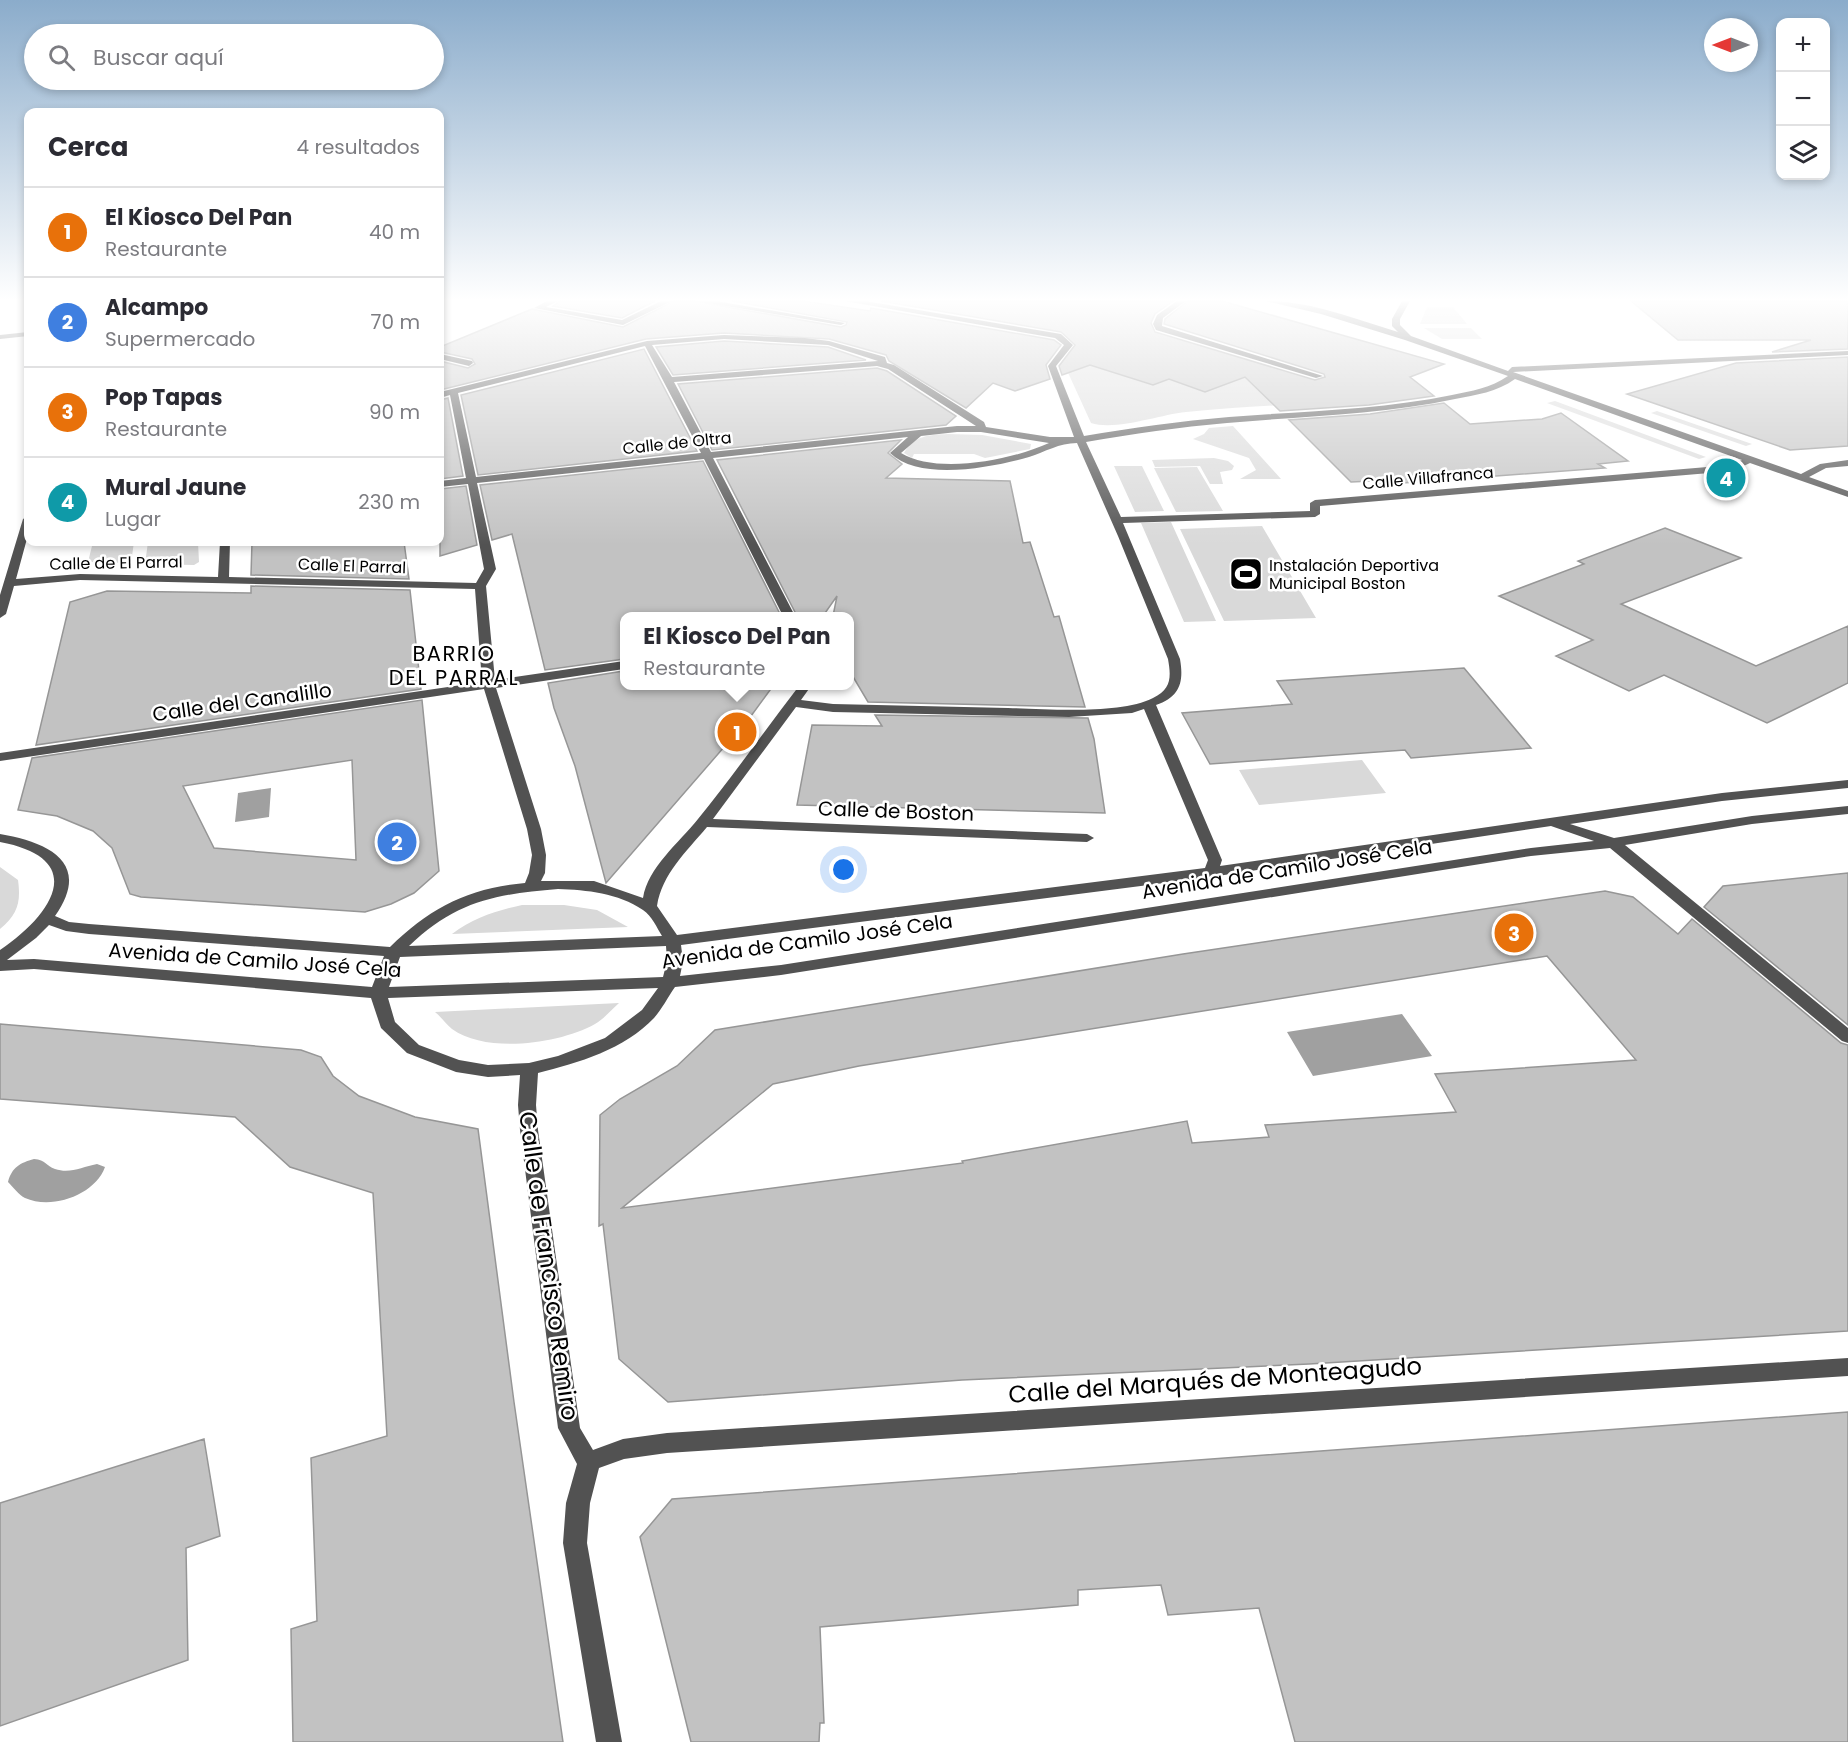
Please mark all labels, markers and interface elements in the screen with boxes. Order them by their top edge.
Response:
north arrow [1704,18,1758,72]
map controls [1776,18,1830,180]
button: + [1776,18,1830,72]
search box [24,24,444,90]
icon: search [45,41,78,74]
text: Buscar aquí [93,42,224,73]
button: − [1776,72,1830,126]
button: layers [1776,126,1830,180]
text: Cerca [48,129,128,165]
text: 4 resultados [297,133,420,161]
text: El Kiosco Del Pan [105,202,292,233]
text: 1 [64,218,71,246]
text: 40 m [369,218,420,246]
text: Restaurante [105,235,227,263]
text: Alcampo [105,292,208,323]
text: 2 [62,308,73,336]
text: 70 m [371,308,420,336]
text: Supermercado [105,325,255,353]
text: Pop Tapas [105,382,222,413]
text: 3 [61,398,74,426]
text: 90 m [369,398,420,426]
text: Restaurante [105,415,227,443]
street label: Calle de Oltra [621,426,733,460]
pin: 4 [1706,456,1746,500]
street label: Calle Villafranca [1361,461,1495,495]
text: Mural Jaune [105,472,246,503]
text: 4 [61,488,74,516]
text: 230 m [358,488,420,516]
text: Lugar [105,505,161,533]
street label: Calle de El Parral [49,550,183,576]
street label: Calle El Parral [297,553,407,579]
place label: Instalación Deportiva Municipal Boston [1269,554,1439,595]
sports icon: Instalación Deportiva Municipal Boston [1228,556,1264,592]
popup [620,612,854,690]
text: El Kiosco Del Pan [643,621,831,652]
district label: BARRIO DEL PARRAL [389,639,519,692]
text: Restaurante [643,654,765,682]
street label: Calle del Canalillo [151,676,333,728]
pin: 1 [718,710,756,754]
street label: Calle de Boston [817,794,975,828]
pin: 2 [378,820,416,864]
street label: Avenida de Camilo José Cela [1140,832,1434,906]
your location [829,855,858,884]
street label: Avenida de Camilo José Cela [660,907,954,975]
pin: 3 [1494,910,1534,956]
street label: Avenida de Camilo José Cela [107,936,403,984]
street label: Calle de Francisco Remiro [511,1109,587,1423]
street label: Calle del Marqués de Monteagudo [1007,1349,1423,1411]

